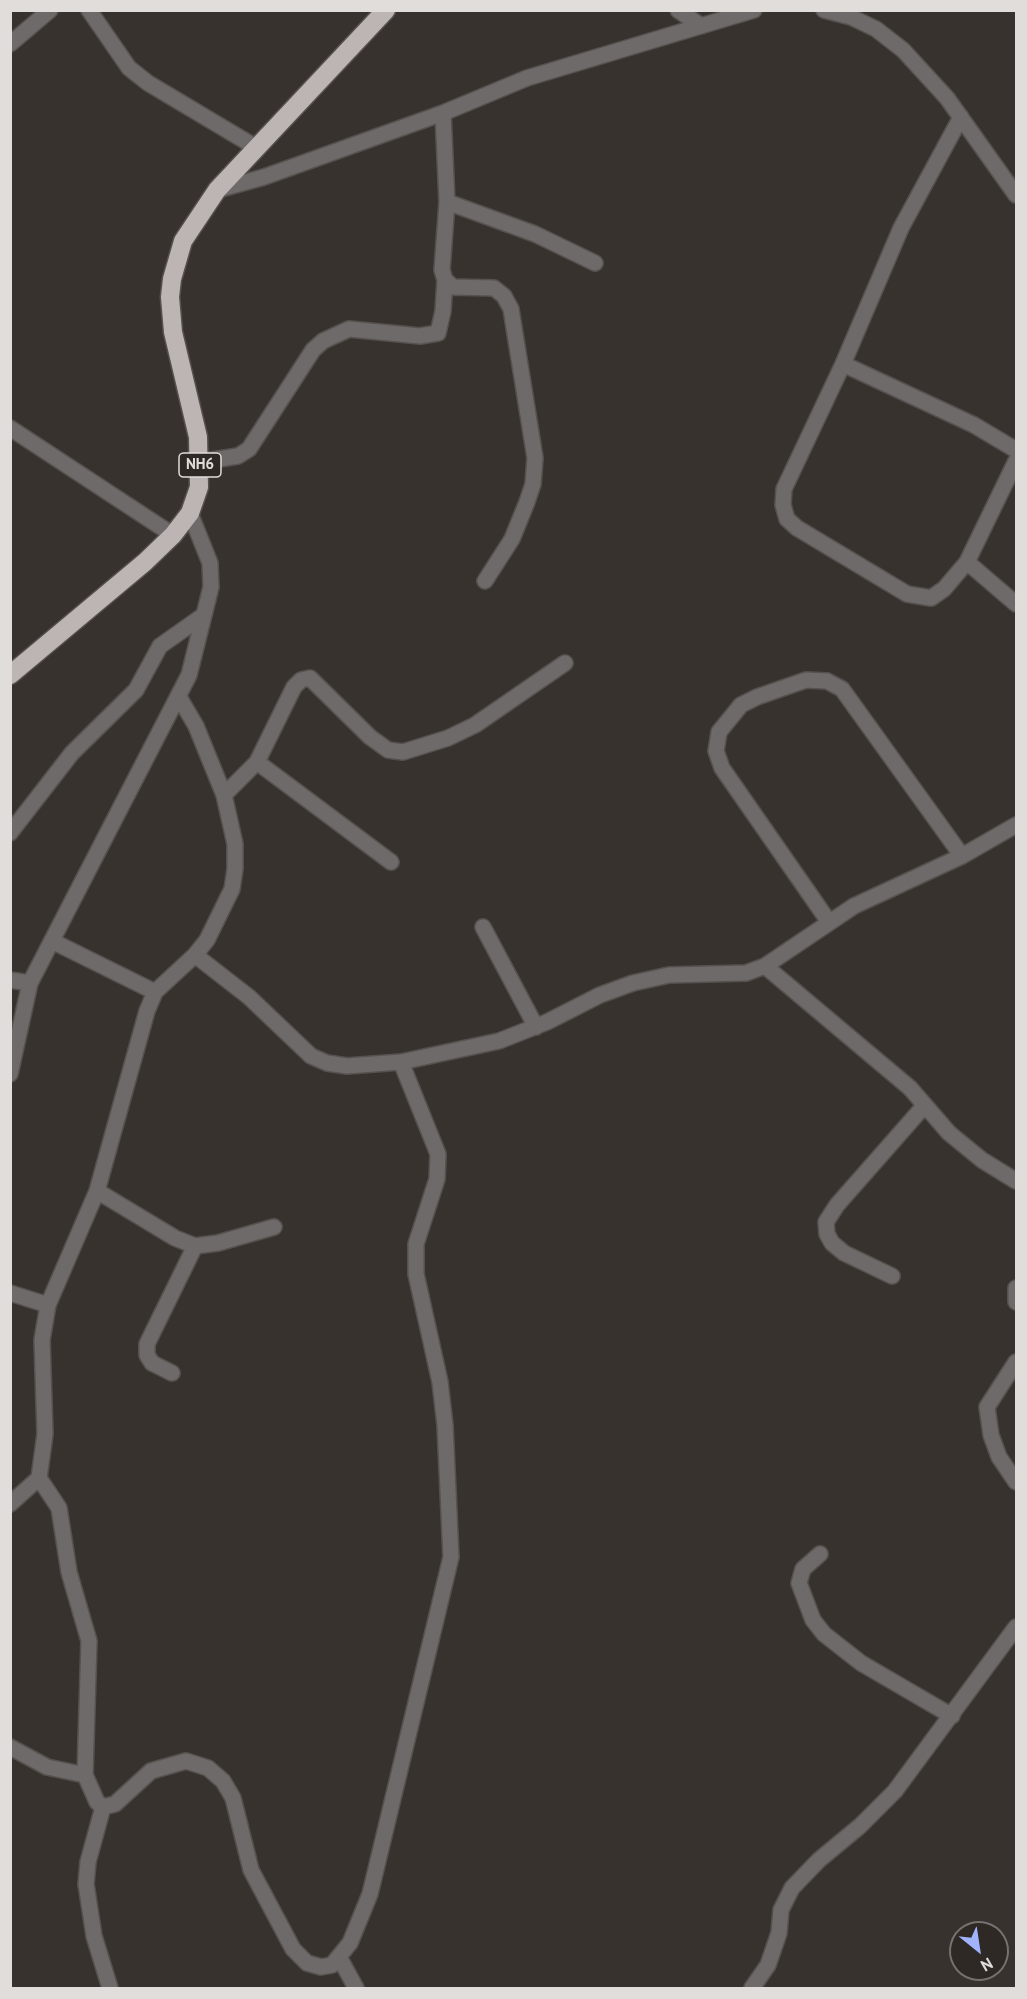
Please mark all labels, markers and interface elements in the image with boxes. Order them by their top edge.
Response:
road number: NH6 [179,453,221,477]
north arrow [949,1921,1009,1981]
text: N [977,1954,997,1976]

